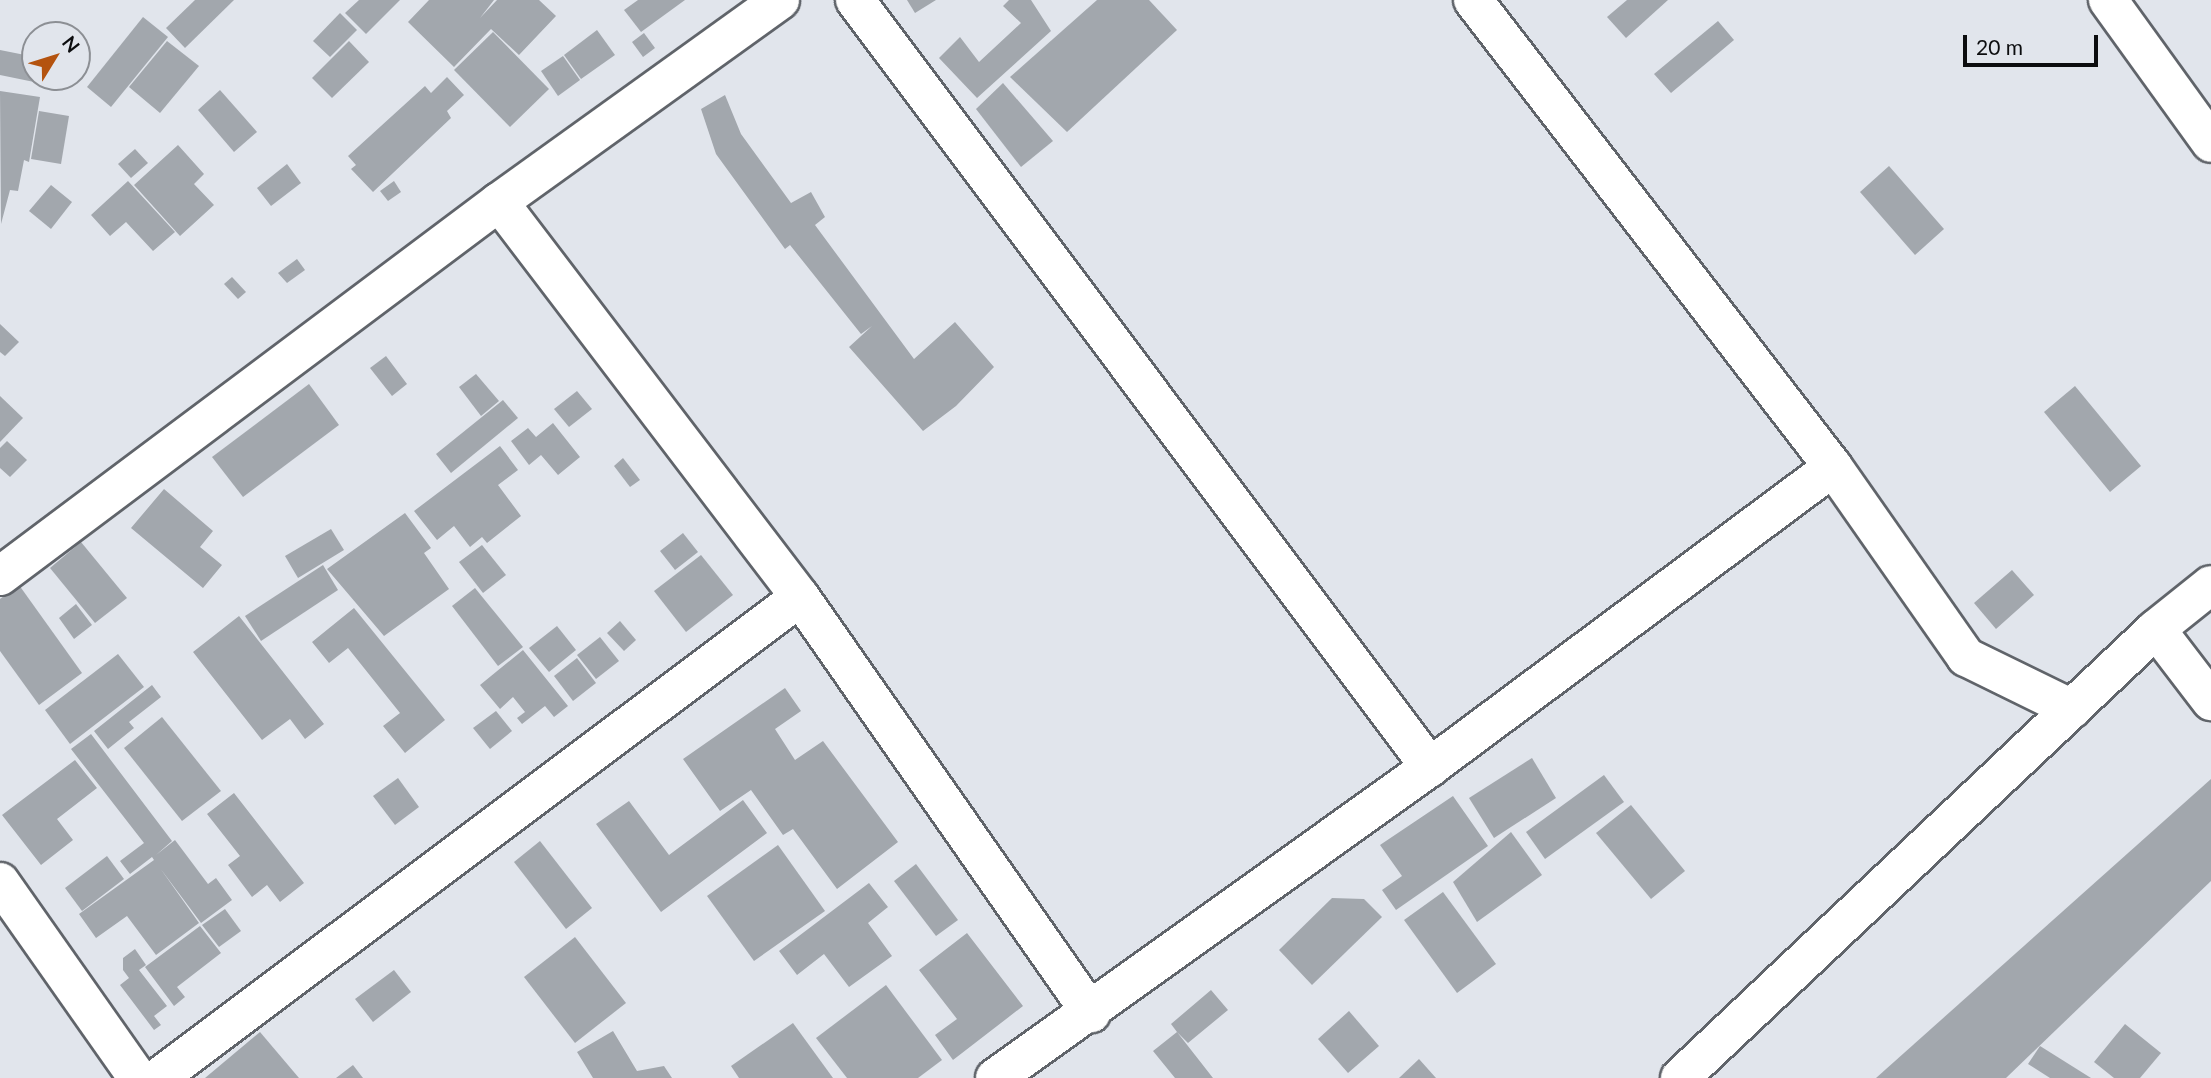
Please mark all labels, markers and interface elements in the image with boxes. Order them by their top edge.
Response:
north arrow [21,21,91,91]
scale bar [1966,21,2101,65]
text: N [58,31,85,57]
text: 20 m [1976,34,2023,59]

